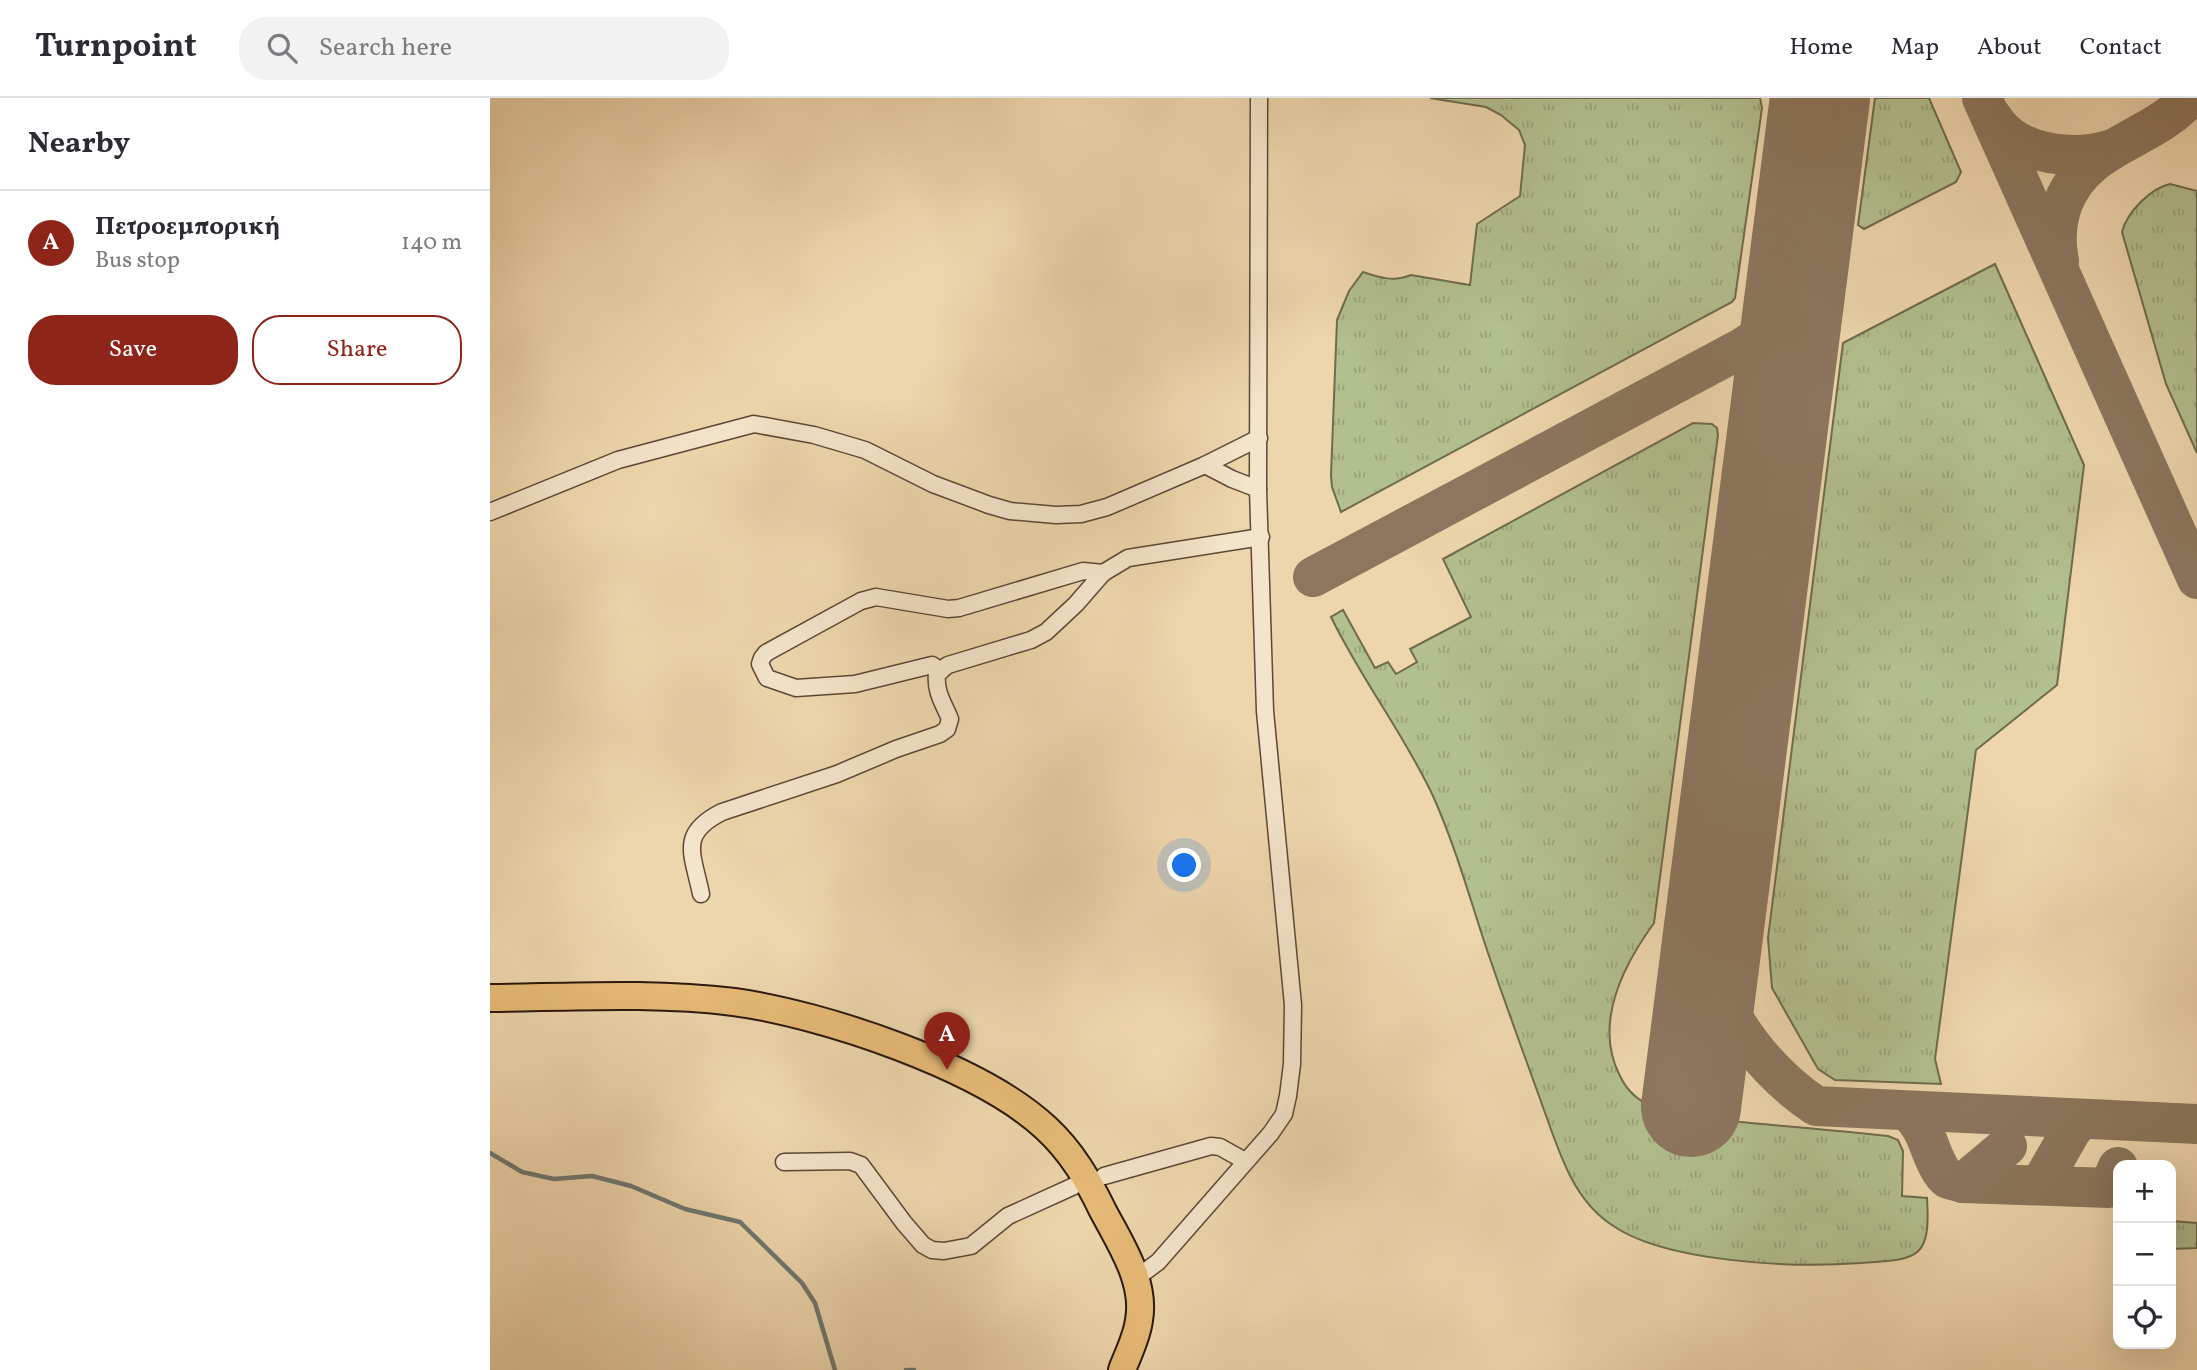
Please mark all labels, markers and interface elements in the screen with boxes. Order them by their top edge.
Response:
search box [239,17,729,80]
text: Turnpoint [35,25,197,71]
icon: search [263,29,301,67]
text: Search here [319,30,452,66]
text: Home [1789,31,1853,65]
text: Map [1891,31,1939,65]
text: About [1977,31,2042,65]
text: Contact [2080,31,2162,65]
text: Nearby [28,123,130,165]
text: Πετροεμπορική [95,209,280,245]
text: A [43,227,59,259]
text: 140 m [401,227,462,259]
text: Bus stop [95,245,180,277]
button: Save [28,315,238,385]
button: Share [252,315,462,385]
your location [1167,848,1201,882]
pin: A [924,1012,970,1070]
map controls [2113,1160,2176,1349]
button: + [2113,1160,2176,1223]
button: − [2113,1223,2176,1286]
button: locate [2113,1286,2176,1349]

